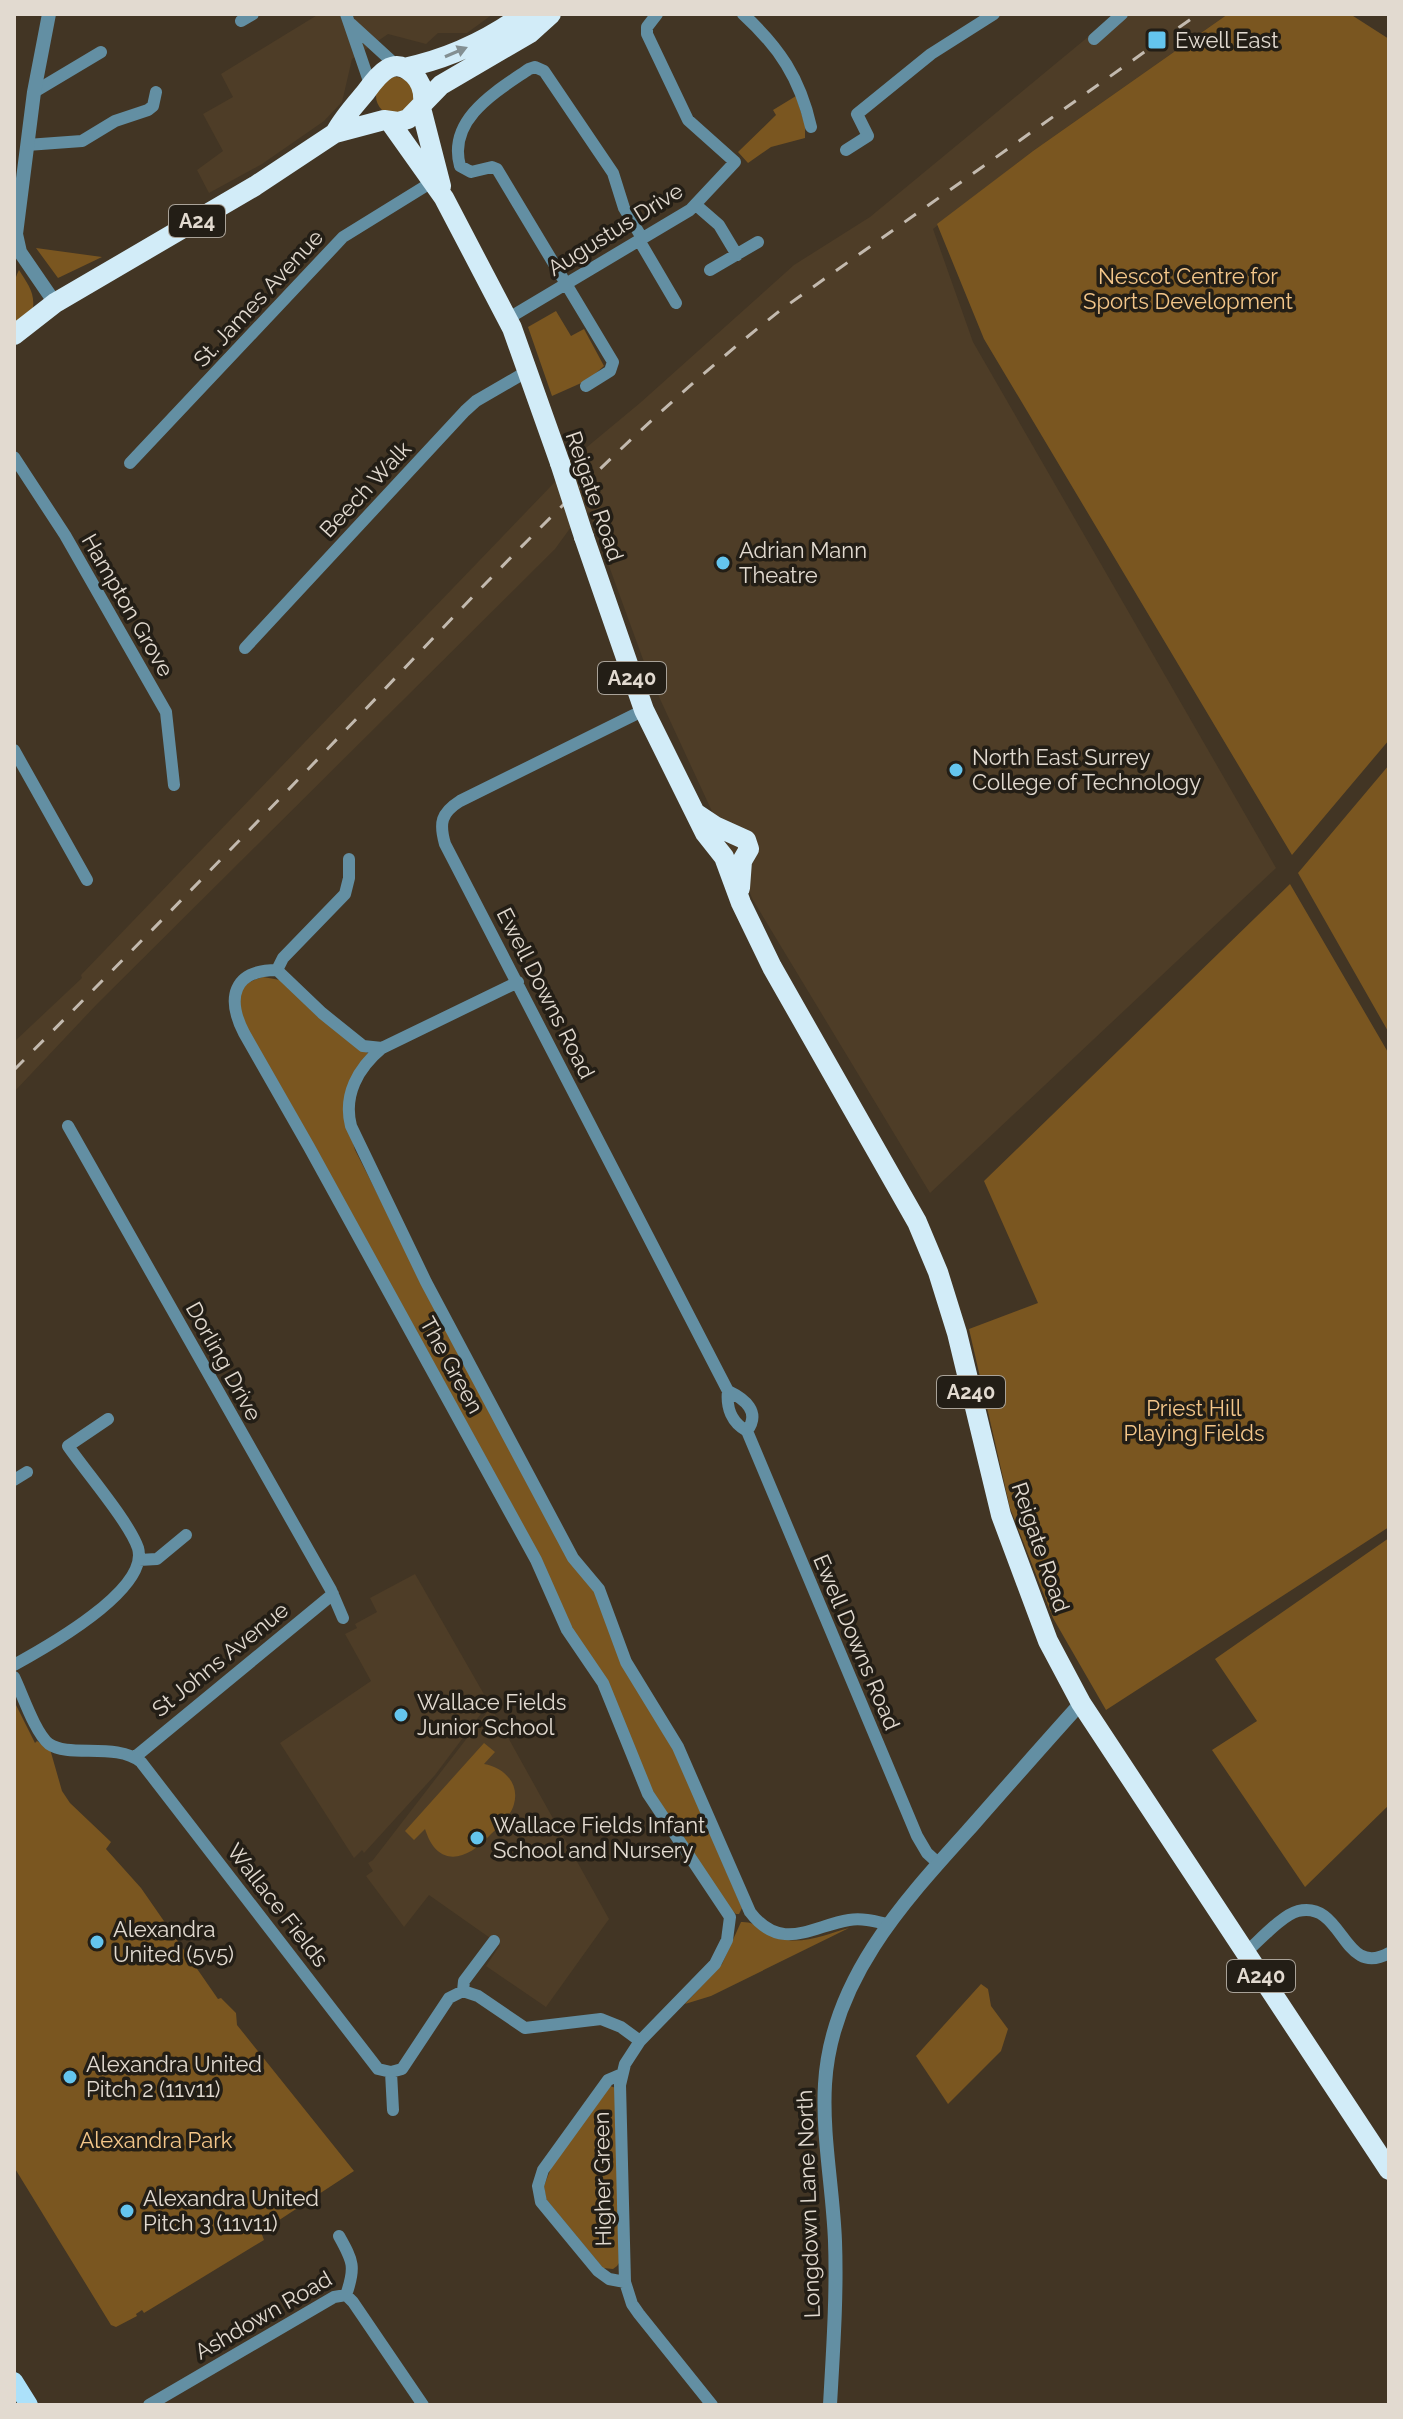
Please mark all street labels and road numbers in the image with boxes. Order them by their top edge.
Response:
street label: Augustus Drive [543,177,687,281]
road number: A24 [169,205,225,237]
street label: St. James Avenue [188,224,328,372]
street label: Reigate Road [561,428,629,564]
street label: Beech Walk [314,435,416,542]
street label: Hampton Grove [77,529,179,681]
road number: A240 [598,662,666,694]
street label: Ewell Downs Road [492,903,600,1083]
street label: Dorling Drive [181,1297,267,1425]
street label: The Green [415,1312,489,1418]
road number: A240 [937,1376,1005,1408]
street label: Reigate Road [1007,1479,1075,1615]
street label: Ewell Downs Road [808,1550,906,1734]
street label: St Johns Avenue [147,1596,293,1722]
street label: Wallace Fields [222,1838,334,1972]
road number: A240 [1227,1960,1295,1992]
street label: Longdown Lane North [791,2089,825,2319]
street label: Higher Green [588,2111,616,2247]
street label: Ashdown Road [190,2265,336,2365]

